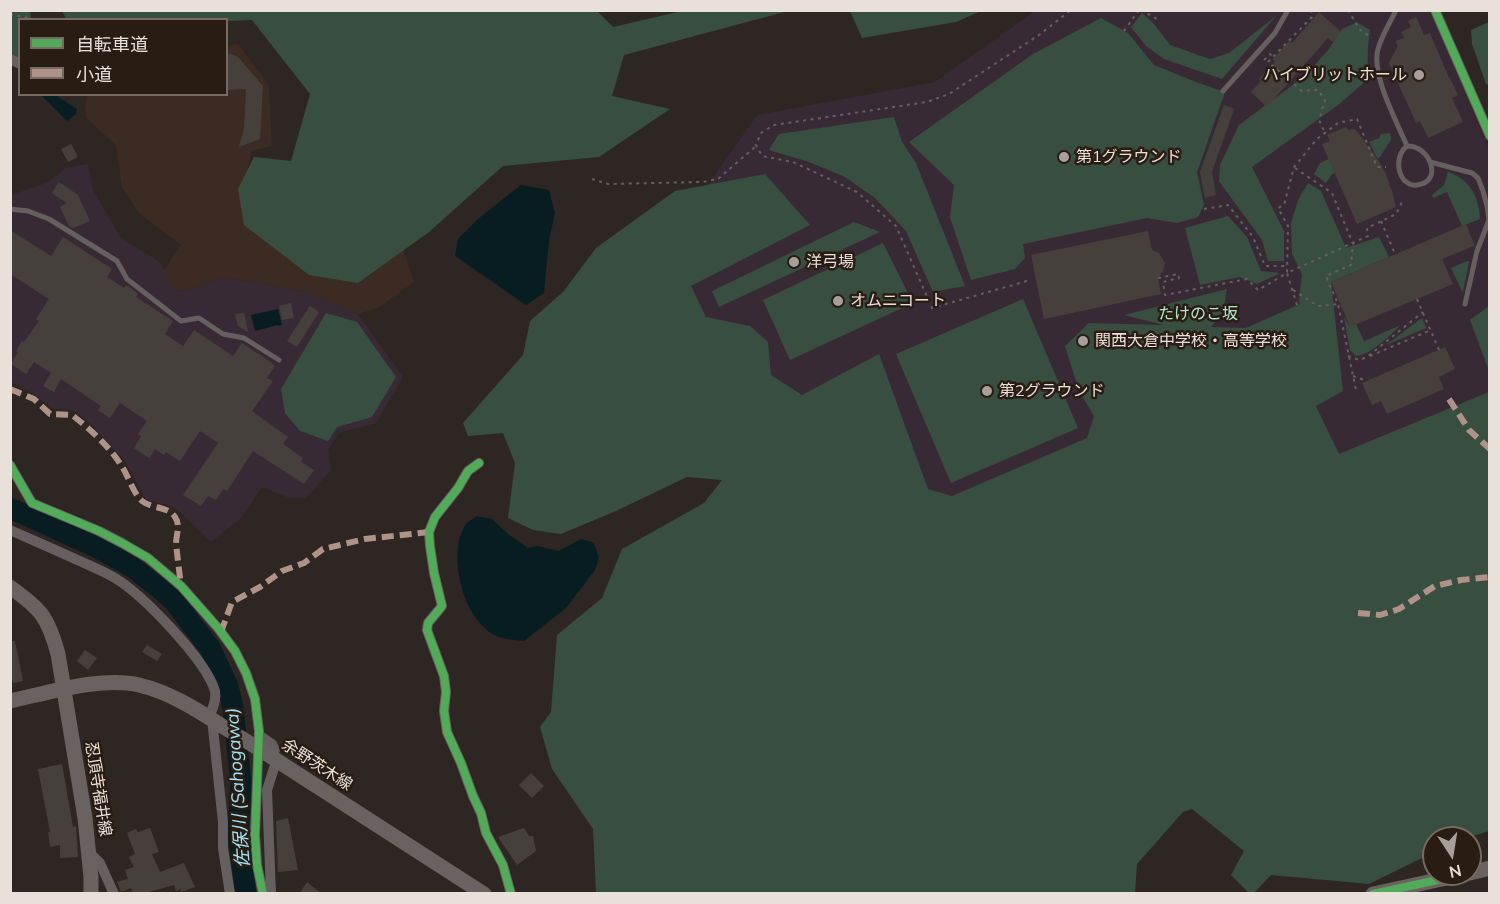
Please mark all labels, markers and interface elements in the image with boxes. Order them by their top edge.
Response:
legend [18,18,228,96]
text: 自転車道 [76,33,148,56]
text: 小道 [76,63,112,86]
place label: ハイブリットホール [1263,65,1407,85]
marker: ハイブリットホール [1412,68,1426,82]
place label: 第1グラウンド [1076,147,1182,167]
marker: 第1グラウンド [1057,150,1071,164]
place label: 洋弓場 [806,252,854,272]
marker: 洋弓場 [787,255,801,269]
place label: オムニコート [850,291,946,311]
marker: オムニコート [831,294,845,308]
park label: たけのこ坂 [1158,304,1238,324]
place label: 関西大倉中学校・高等学校 [1095,331,1287,351]
marker: 関西大倉中学校・高等学校 [1076,334,1090,348]
place label: 第2グラウンド [999,381,1105,401]
marker: 第2グラウンド [980,384,994,398]
water label: 佐保川 (Sahogawa) [222,707,254,869]
street label: 余野茨木線 [278,735,356,795]
street label: 忍頂寺福井線 [81,740,115,838]
north arrow [1422,826,1482,886]
text: N [1447,861,1463,883]

